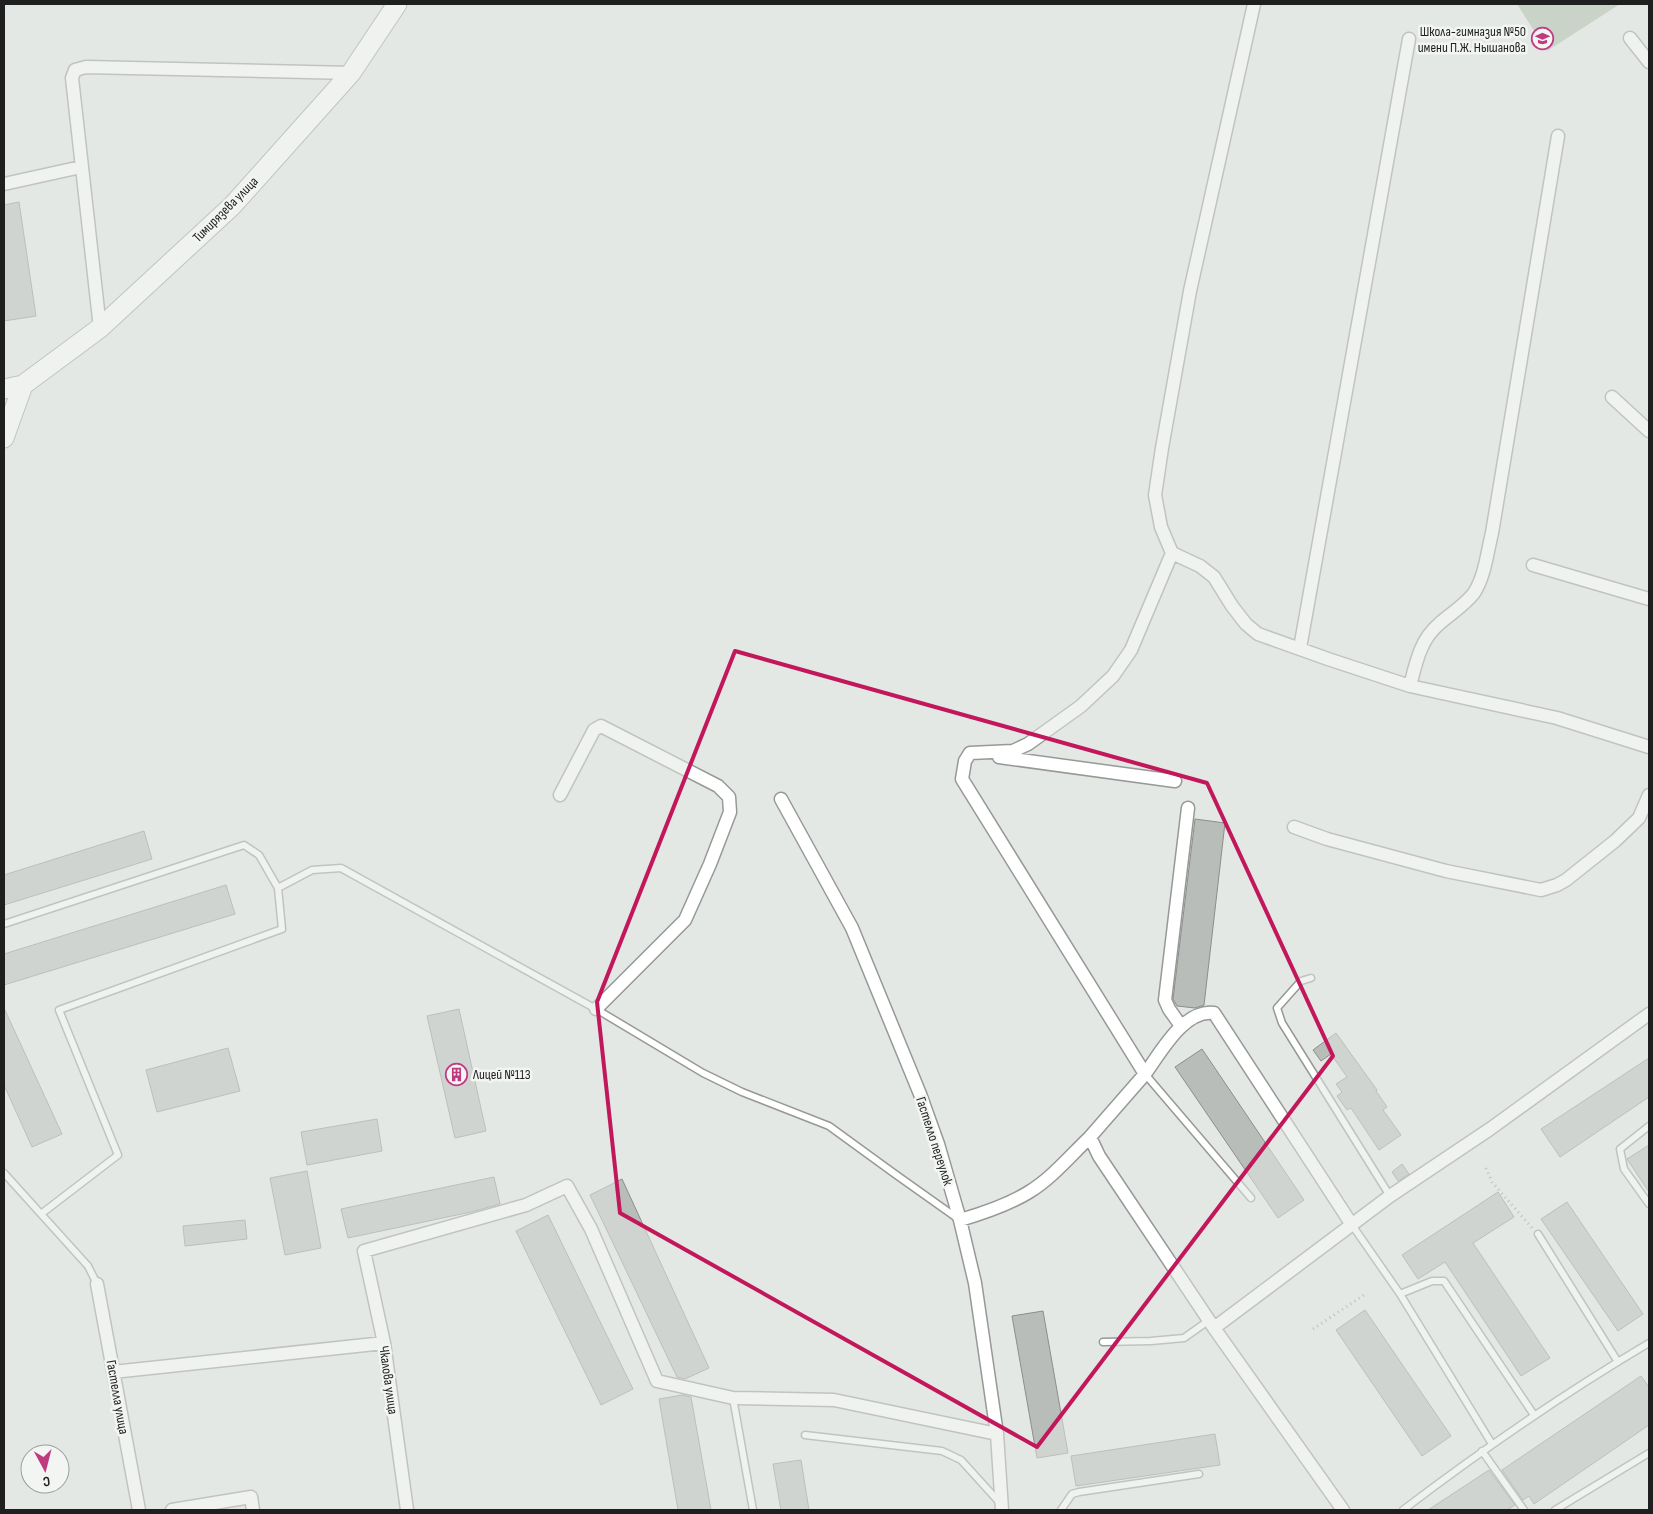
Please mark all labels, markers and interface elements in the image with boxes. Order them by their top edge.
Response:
place label: Школа-гимназия №50 имени П.Ж. Нышанова [1418,23,1526,56]
school or university icon: Школа-гимназия №50 имени П.Ж. Нышанова [1530,27,1554,51]
street label: Тимирязева улица [189,173,262,246]
building icon: Лицей №113 [445,1062,469,1086]
place label: Лицей №113 [472,1066,531,1083]
street label: Гастелло переулок [912,1095,957,1188]
street label: Чкалова улица [375,1345,402,1415]
street label: Гастелла улица [103,1359,132,1435]
north arrow [20,1444,70,1494]
text: С [42,1473,51,1490]

